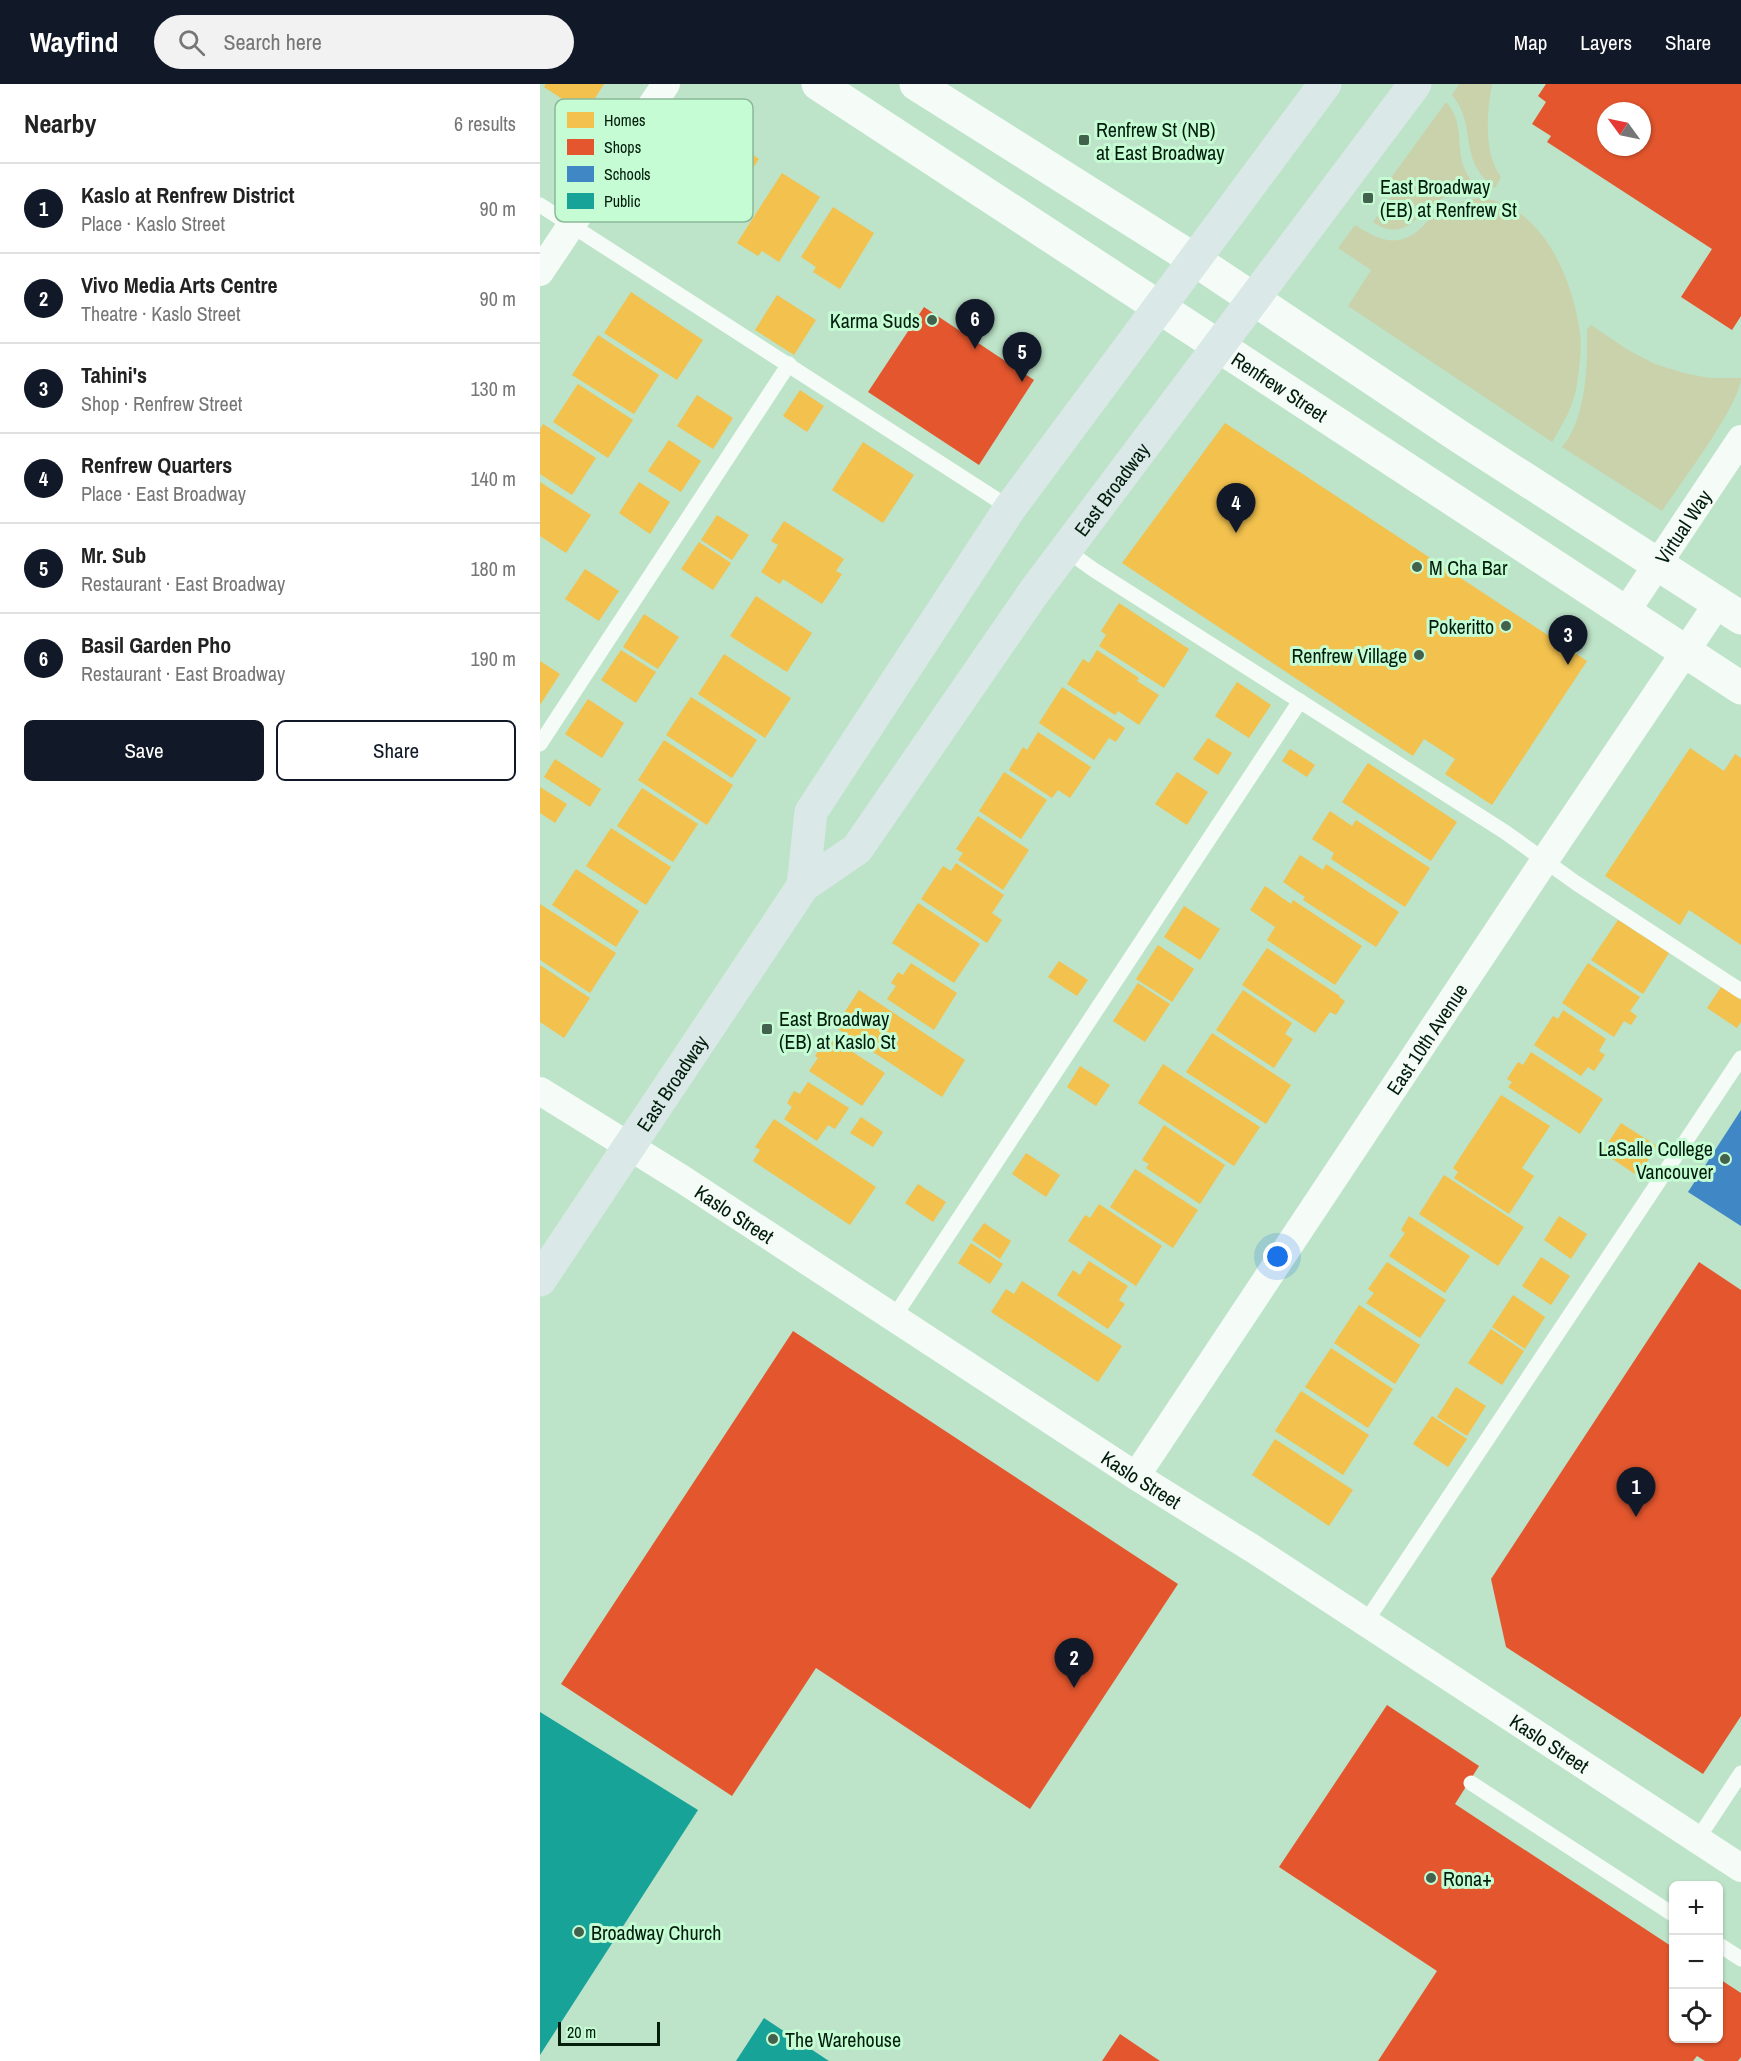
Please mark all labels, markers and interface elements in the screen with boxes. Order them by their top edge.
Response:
search box [154,15,574,69]
text: Wayfind [30,23,118,61]
icon: search [175,26,208,59]
text: Search here [223,27,322,57]
text: Map [1514,28,1547,57]
text: Layers [1580,28,1632,57]
text: Share [1665,28,1711,57]
legend [555,99,753,222]
north arrow [1597,102,1651,156]
text: Nearby [24,106,96,141]
text: Homes [604,109,646,131]
text: 6 results [454,110,516,137]
place label: Renfrew St (NB) at East Broadway [1096,116,1225,166]
marker: Renfrew St (NB) at East Broadway [1077,133,1091,147]
text: Shops [604,136,641,158]
text: Schools [604,163,651,185]
place label: East Broadway (EB) at Renfrew St [1380,173,1517,223]
text: Kaslo at Renfrew District [81,180,295,210]
text: Public [604,190,641,212]
marker: East Broadway (EB) at Renfrew St [1361,191,1375,205]
text: 1 [39,195,48,222]
text: 90 m [480,195,516,222]
text: Place · Kaslo Street [81,210,225,237]
text: Vivo Media Arts Centre [81,270,278,300]
text: 2 [39,285,48,312]
text: 90 m [480,285,516,312]
text: Theatre · Kaslo Street [81,300,241,327]
pin: 6 [956,300,994,349]
place label: Karma Suds [830,307,920,334]
marker: Karma Suds [925,313,939,327]
pin: 5 [1002,332,1042,382]
street label: Renfrew Street [1227,345,1333,428]
text: Tahini's [81,360,147,390]
text: 3 [39,375,48,402]
text: 130 m [470,375,516,402]
text: Shop · Renfrew Street [81,390,242,417]
street label: East Broadway [1067,436,1156,541]
text: Renfrew Quarters [81,450,232,480]
text: 4 [39,465,48,492]
text: 140 m [470,465,516,492]
text: Place · East Broadway [81,480,246,507]
street label: Virtual Way [1648,483,1718,569]
pin: 4 [1216,484,1256,533]
text: Mr. Sub [81,540,146,570]
place label: M Cha Bar [1429,554,1508,581]
text: 5 [39,555,48,582]
text: 180 m [470,555,516,582]
marker: M Cha Bar [1410,560,1424,574]
text: Restaurant · East Broadway [81,570,285,597]
place label: Pokeritto [1428,613,1494,640]
pin: 3 [1548,616,1588,665]
marker: Pokeritto [1499,619,1513,633]
text: Basil Garden Pho [81,630,231,660]
place label: Renfrew Village [1292,642,1407,669]
text: 6 [39,645,48,672]
text: 190 m [470,645,516,672]
marker: Renfrew Village [1412,648,1426,662]
text: Restaurant · East Broadway [81,660,285,687]
button: Save [24,720,264,781]
button: Share [276,720,516,781]
street label: East 10th Avenue [1380,978,1473,1100]
place label: East Broadway (EB) at Kaslo St [779,1005,896,1055]
marker: East Broadway (EB) at Kaslo St [760,1022,774,1036]
street label: East Broadway [630,1029,714,1136]
place label: LaSalle College Vancouver [1598,1135,1714,1185]
marker: LaSalle College Vancouver [1718,1152,1732,1166]
street label: Kaslo Street [690,1178,780,1249]
your location [1263,1242,1292,1271]
street label: Kaslo Street [1097,1444,1187,1515]
pin: 1 [1616,1468,1656,1517]
pin: 2 [1054,1638,1094,1688]
street label: Kaslo Street [1505,1707,1595,1779]
place label: Rona+ [1443,1865,1492,1892]
marker: Rona+ [1424,1871,1438,1885]
map controls [1669,1881,1723,2043]
button: + [1669,1881,1723,1935]
place label: Broadway Church [591,1919,721,1946]
marker: Broadway Church [572,1925,586,1939]
button: − [1669,1935,1723,1989]
button: locate [1669,1989,1723,2043]
scale bar [558,2019,660,2046]
text: 20 m [567,2021,596,2043]
place label: The Warehouse [785,2026,901,2053]
marker: The Warehouse [766,2032,780,2046]

